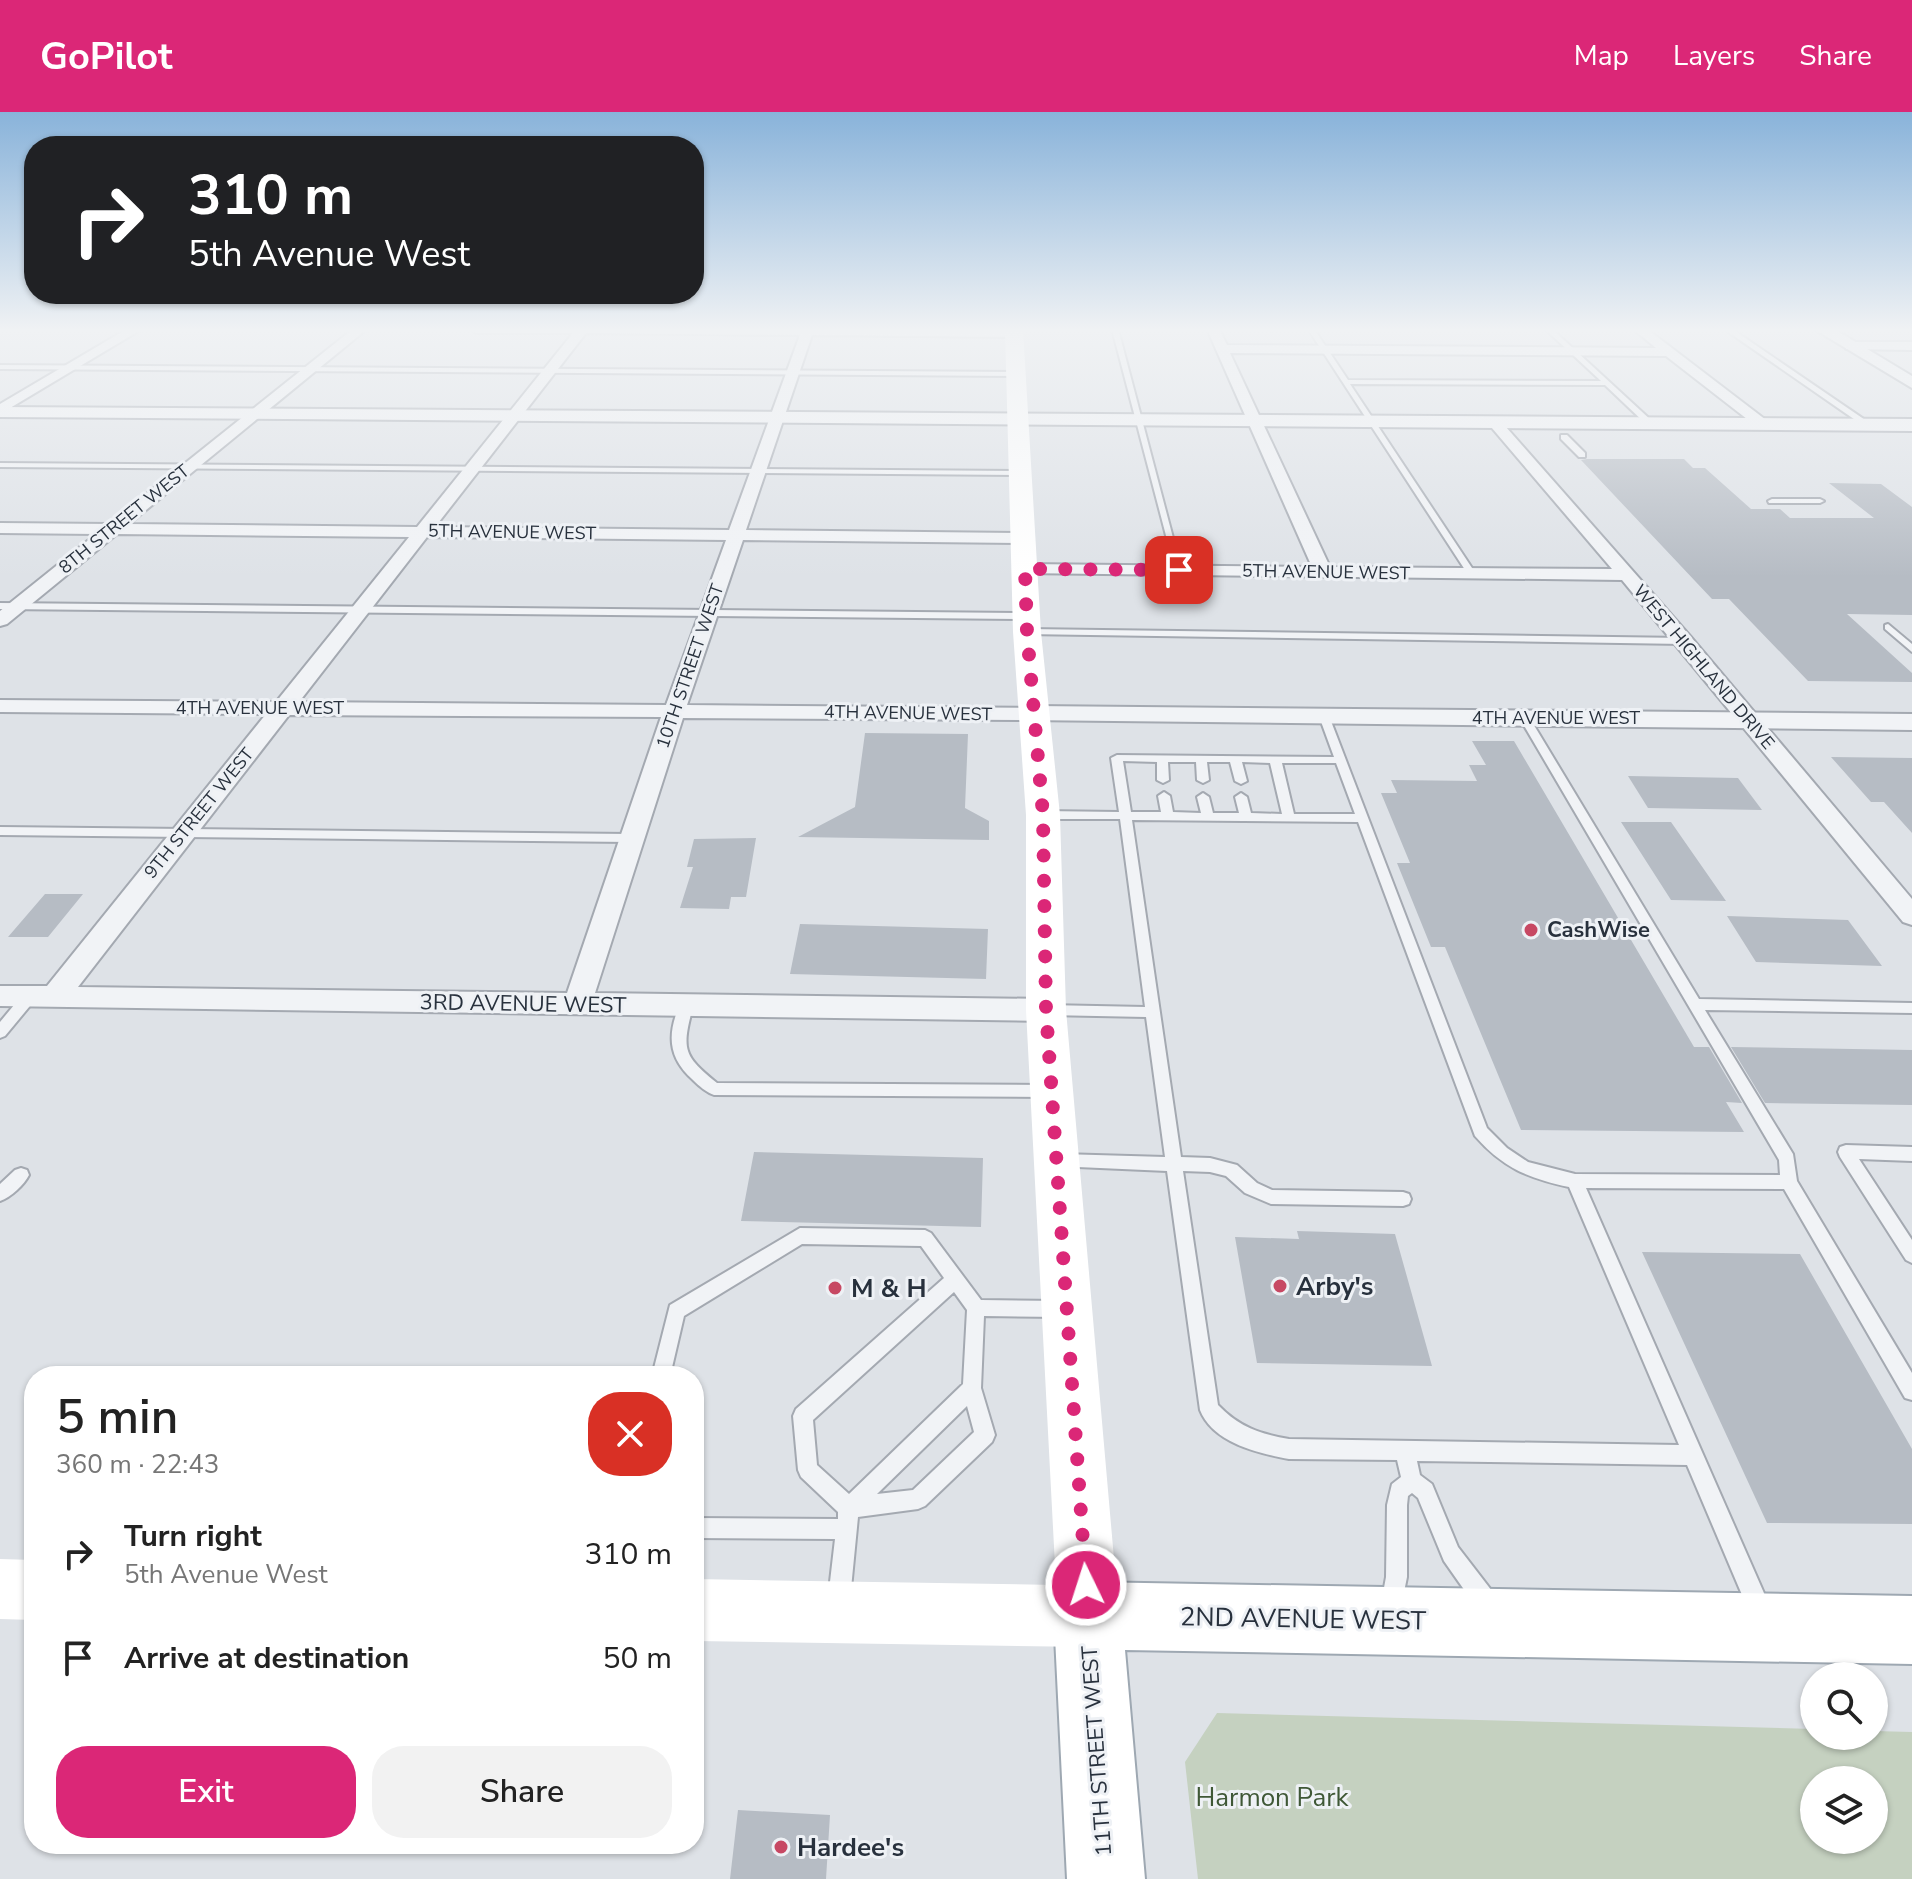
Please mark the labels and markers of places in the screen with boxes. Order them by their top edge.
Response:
pin [1145,536,1213,604]
place label: CashWise [1547,915,1650,945]
marker: CashWise [1522,921,1540,939]
place label: Arby's [1296,1269,1374,1304]
place label: M & H [851,1271,927,1306]
marker: Arby's [1271,1277,1289,1295]
marker: M & H [826,1279,844,1297]
place label: Hardee's [797,1830,904,1865]
marker: Hardee's [772,1838,790,1856]

